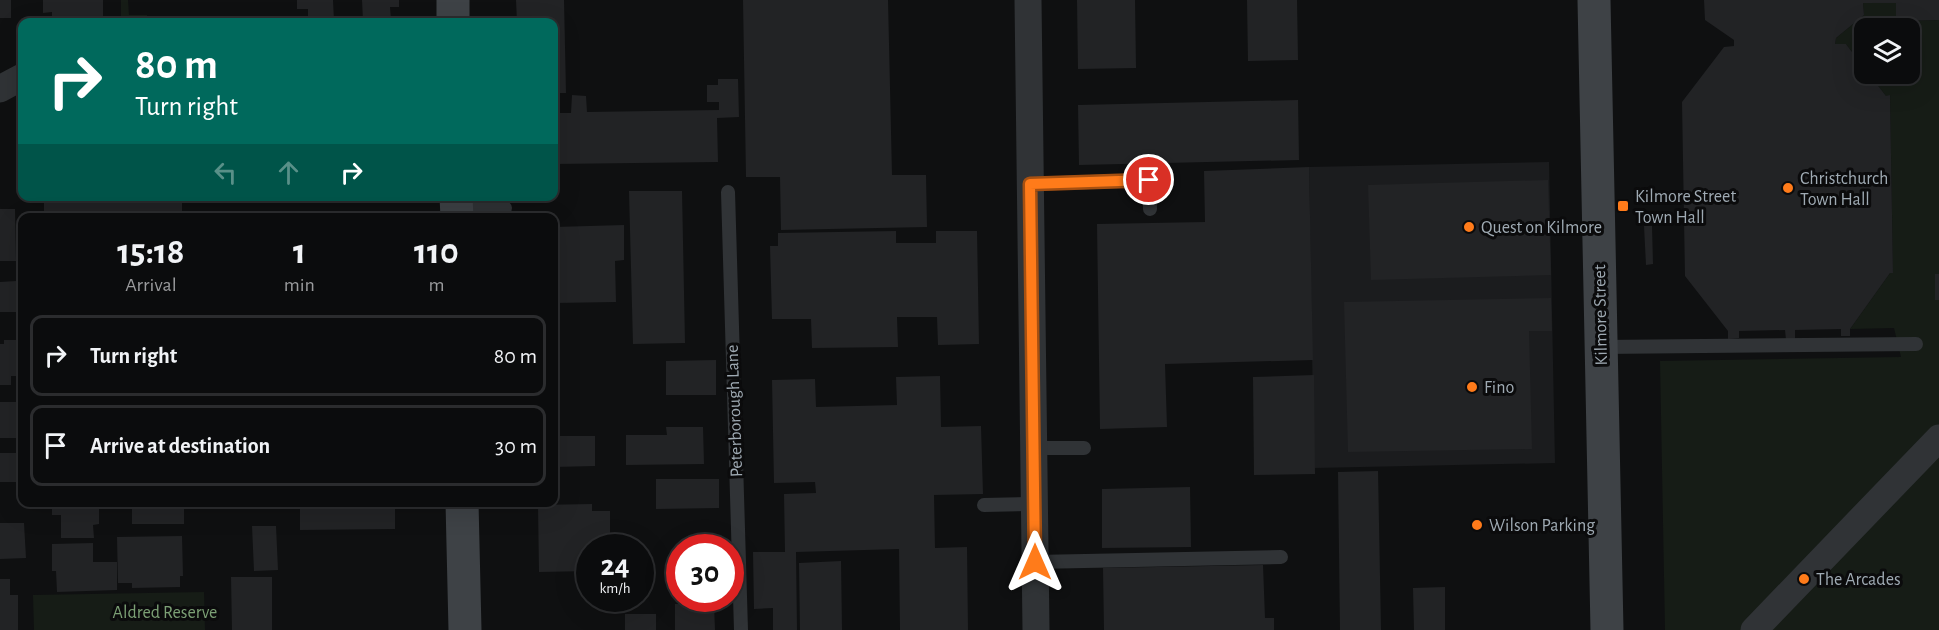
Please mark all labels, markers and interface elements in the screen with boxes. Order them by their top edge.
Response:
map controls [1854,18,1920,84]
button: layers [1854,18,1920,84]
icon: right [36,42,114,120]
text: 80 m [135,44,218,86]
text: Turn right [135,93,238,120]
pin [1123,154,1174,205]
icon: left [209,156,242,189]
icon: ahead [272,156,305,189]
icon: right [335,156,368,189]
icon: arrive [1132,163,1165,196]
place label: Christchurch Town Hall [1800,170,1888,209]
marker: Christchurch Town Hall [1781,181,1795,195]
place label: Kilmore Street Town Hall [1635,188,1736,227]
marker: Kilmore Street Town Hall [1616,199,1630,213]
place label: Quest on Kilmore [1481,219,1602,237]
marker: Quest on Kilmore [1462,220,1476,234]
text: 15:18 [117,234,185,270]
text: 1 [293,234,306,270]
text: 110 [414,234,459,270]
street label: Kilmore Street [1591,264,1611,366]
text: Arrival [125,275,177,295]
text: min [284,275,315,295]
text: m [428,275,444,295]
icon: right [39,339,72,372]
street label: Peterborough Lane [724,344,746,478]
text: Turn right [90,345,177,367]
text: 80 m [494,345,537,367]
place label: Fino [1484,379,1514,397]
marker: Fino [1465,380,1479,394]
icon: arrive [39,429,72,462]
text: Arrive at destination [90,435,270,457]
text: 30 m [495,435,537,457]
place label: Wilson Parking [1489,517,1595,535]
marker: Wilson Parking [1470,518,1484,532]
position arrow [1003,530,1067,594]
speed limit sign: 30 [666,534,744,612]
text: 24 [600,551,630,581]
place label: The Arcades [1816,571,1901,589]
marker: The Arcades [1797,572,1811,586]
text: km/h [600,581,630,596]
park label: Aldred Reserve [113,604,217,622]

